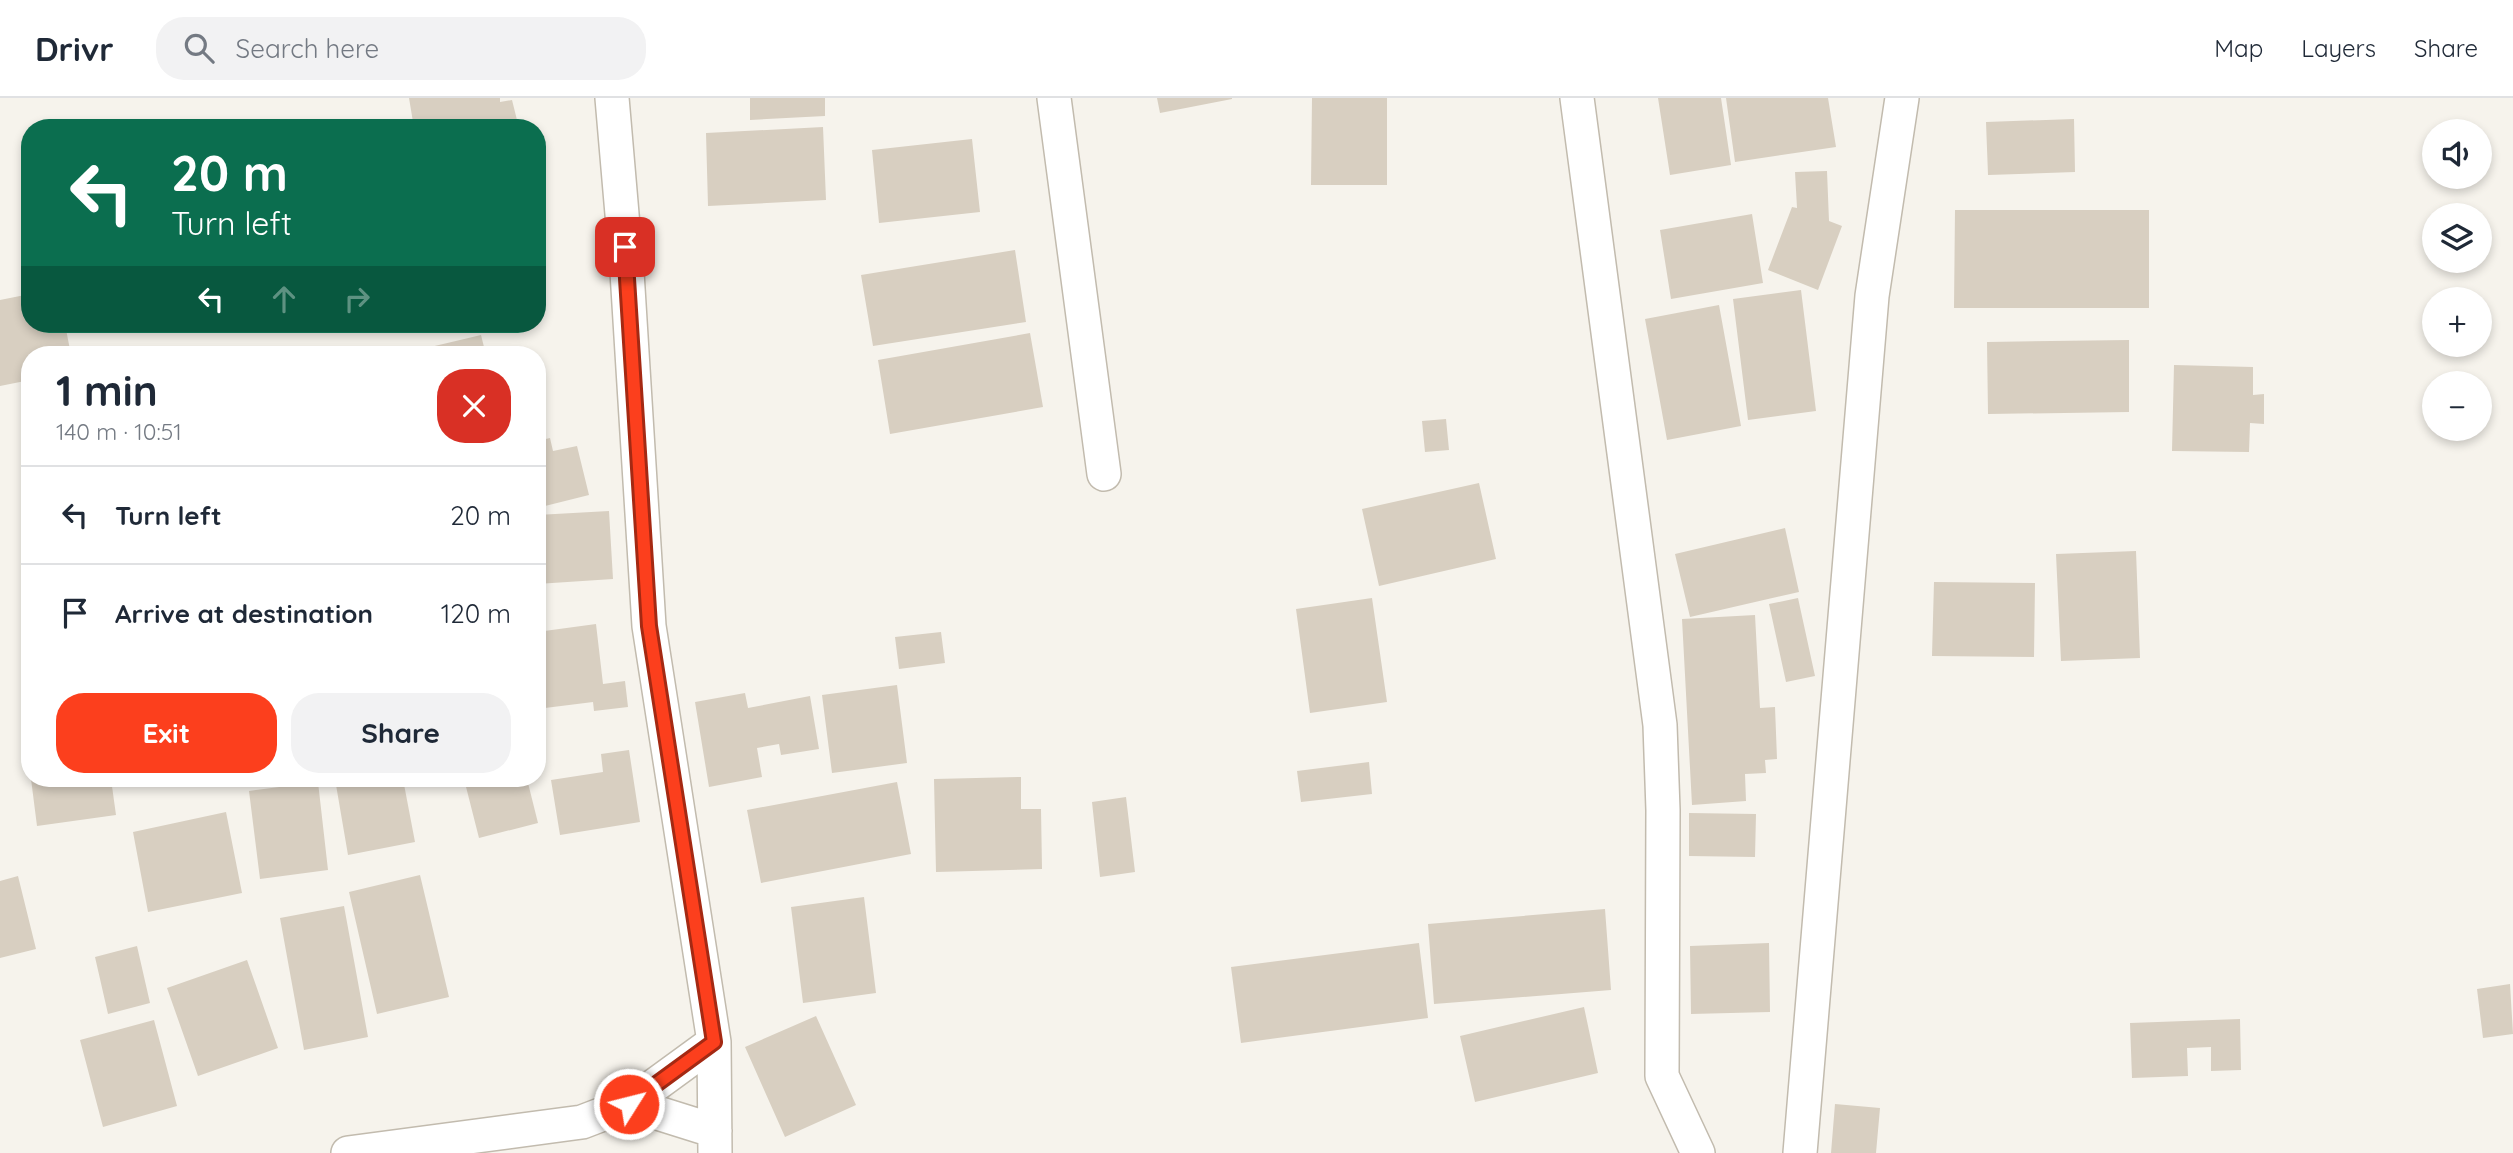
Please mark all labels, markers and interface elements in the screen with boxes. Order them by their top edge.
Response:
search box [156,17,646,80]
text: Drivr [35,28,114,69]
icon: search [180,29,218,67]
text: Search here [236,32,379,65]
text: Map [2214,33,2263,63]
text: Layers [2301,33,2376,63]
text: Share [2414,33,2478,63]
map controls [2422,119,2492,441]
button: sound [2422,119,2492,189]
text: 20 m [171,142,288,203]
icon: left [56,147,147,238]
text: Turn left [171,203,292,243]
button: layers [2422,203,2492,273]
pin [595,217,655,277]
icon: arrive [606,228,644,266]
icon: left [192,280,230,318]
icon: ahead [265,280,303,318]
icon: right [338,280,376,318]
button: + [2422,287,2492,357]
text: 1 min [56,364,158,417]
button: close [437,369,511,443]
button: − [2422,371,2492,441]
text: 140 m · 10:51 [56,417,182,446]
icon: left [56,496,94,534]
text: Turn left [115,499,222,532]
text: 20 m [450,499,511,532]
icon: arrive [56,594,94,632]
text: Arrive at destination [115,597,373,630]
text: 120 m [441,597,511,630]
button: Exit [56,693,277,773]
button: Share [291,693,511,773]
position arrow [592,1067,666,1141]

